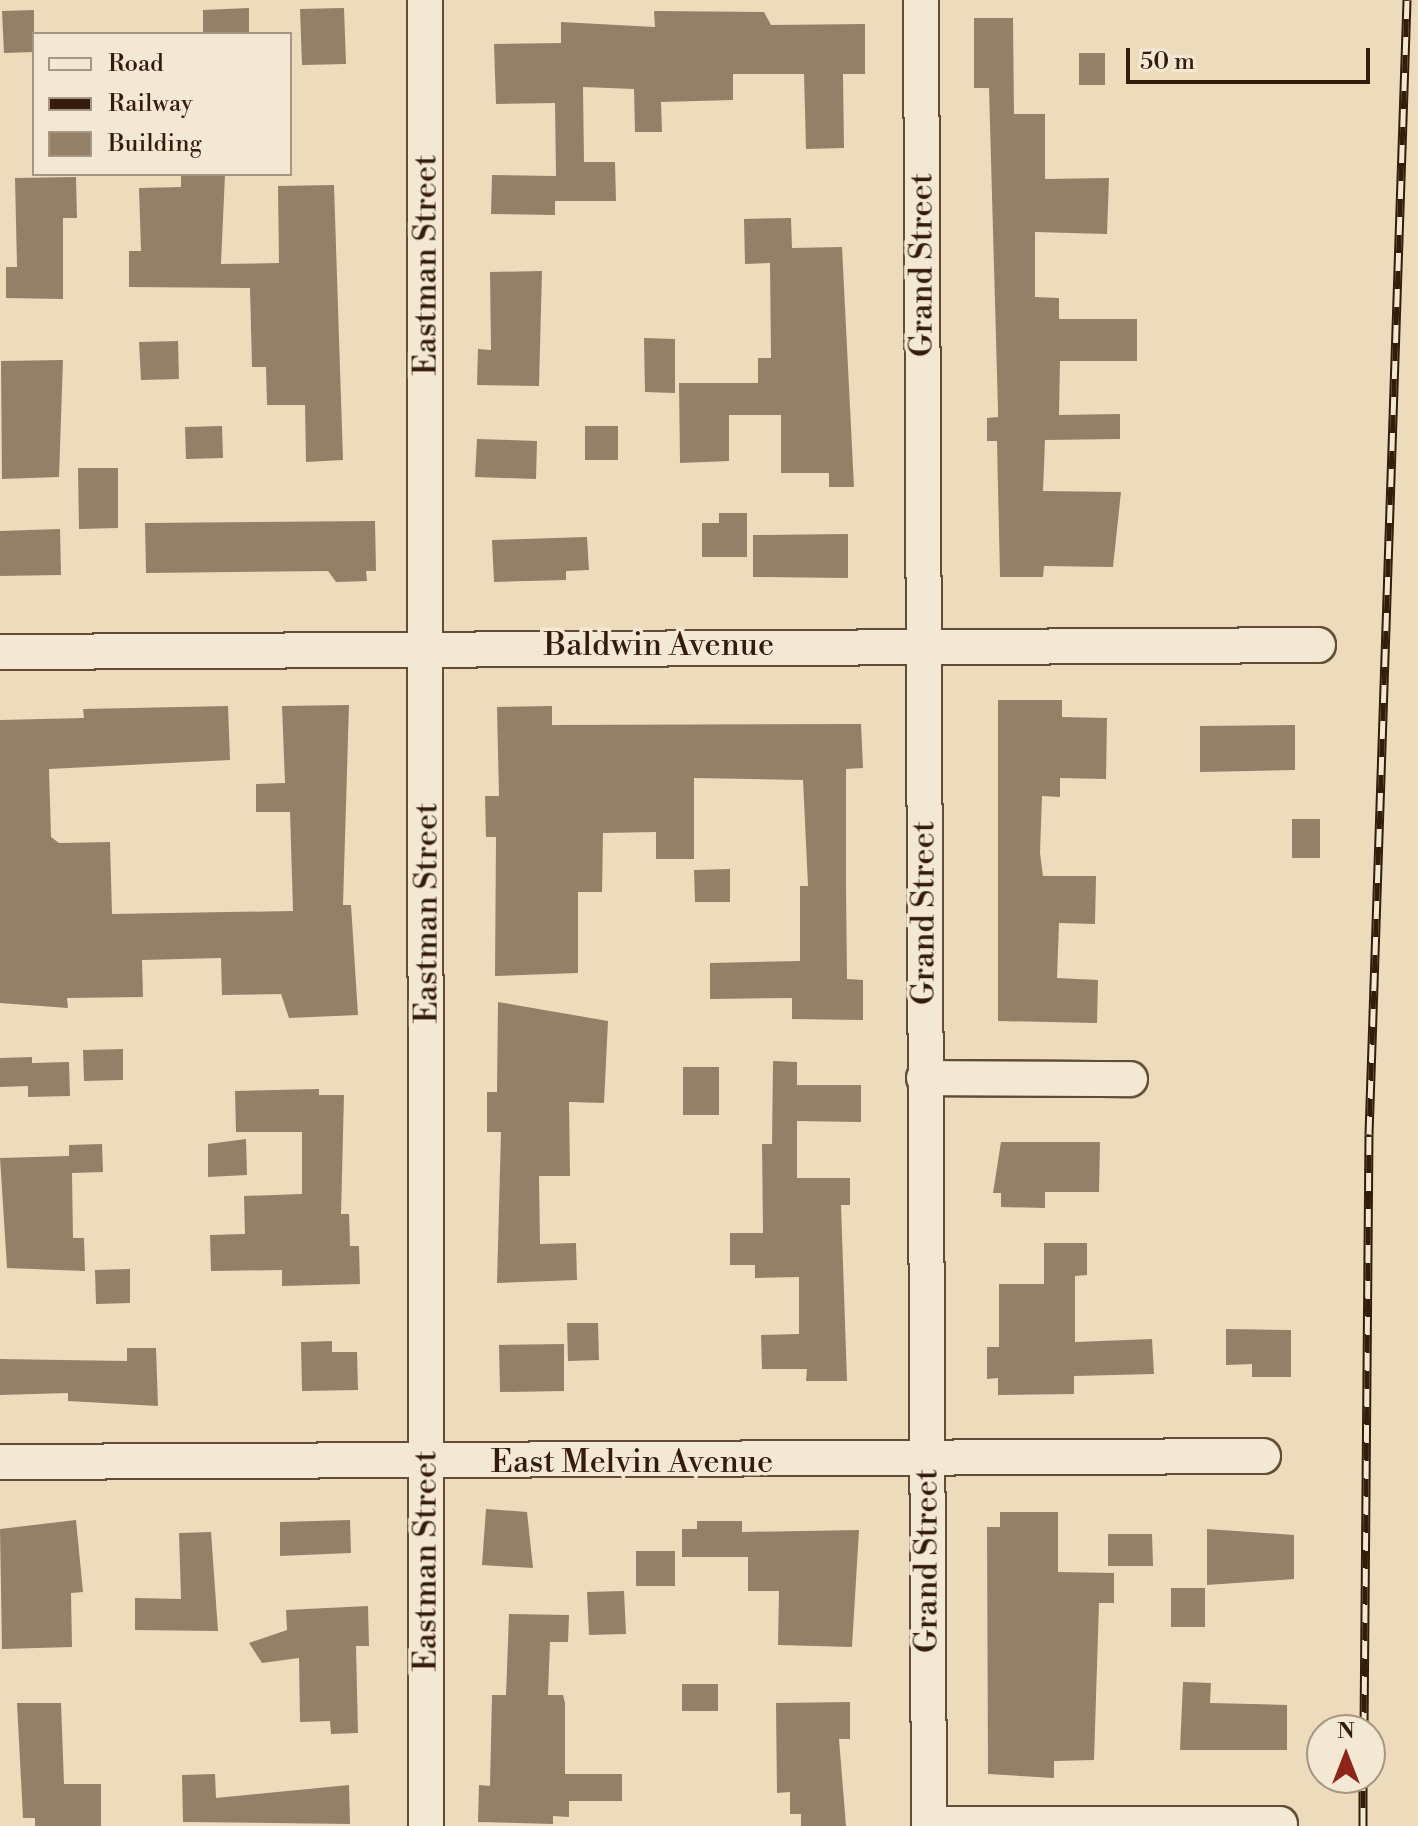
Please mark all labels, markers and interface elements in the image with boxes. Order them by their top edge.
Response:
legend [32,32,292,176]
scale bar [1130,32,1374,82]
text: 50 m [1140,47,1195,77]
text: Road [108,49,164,79]
text: Railway [108,89,193,119]
text: Building [108,129,202,159]
street label: Eastman Street [407,155,445,375]
street label: Grand Street [903,173,941,357]
street label: Baldwin Avenue [544,626,774,664]
street label: Eastman Street [408,803,446,1023]
street label: Grand Street [905,821,943,1005]
street label: East Melvin Avenue [491,1443,773,1481]
street label: Eastman Street [407,1451,445,1671]
street label: Grand Street [908,1469,946,1653]
north arrow [1306,1714,1386,1794]
text: N [1337,1718,1355,1745]

